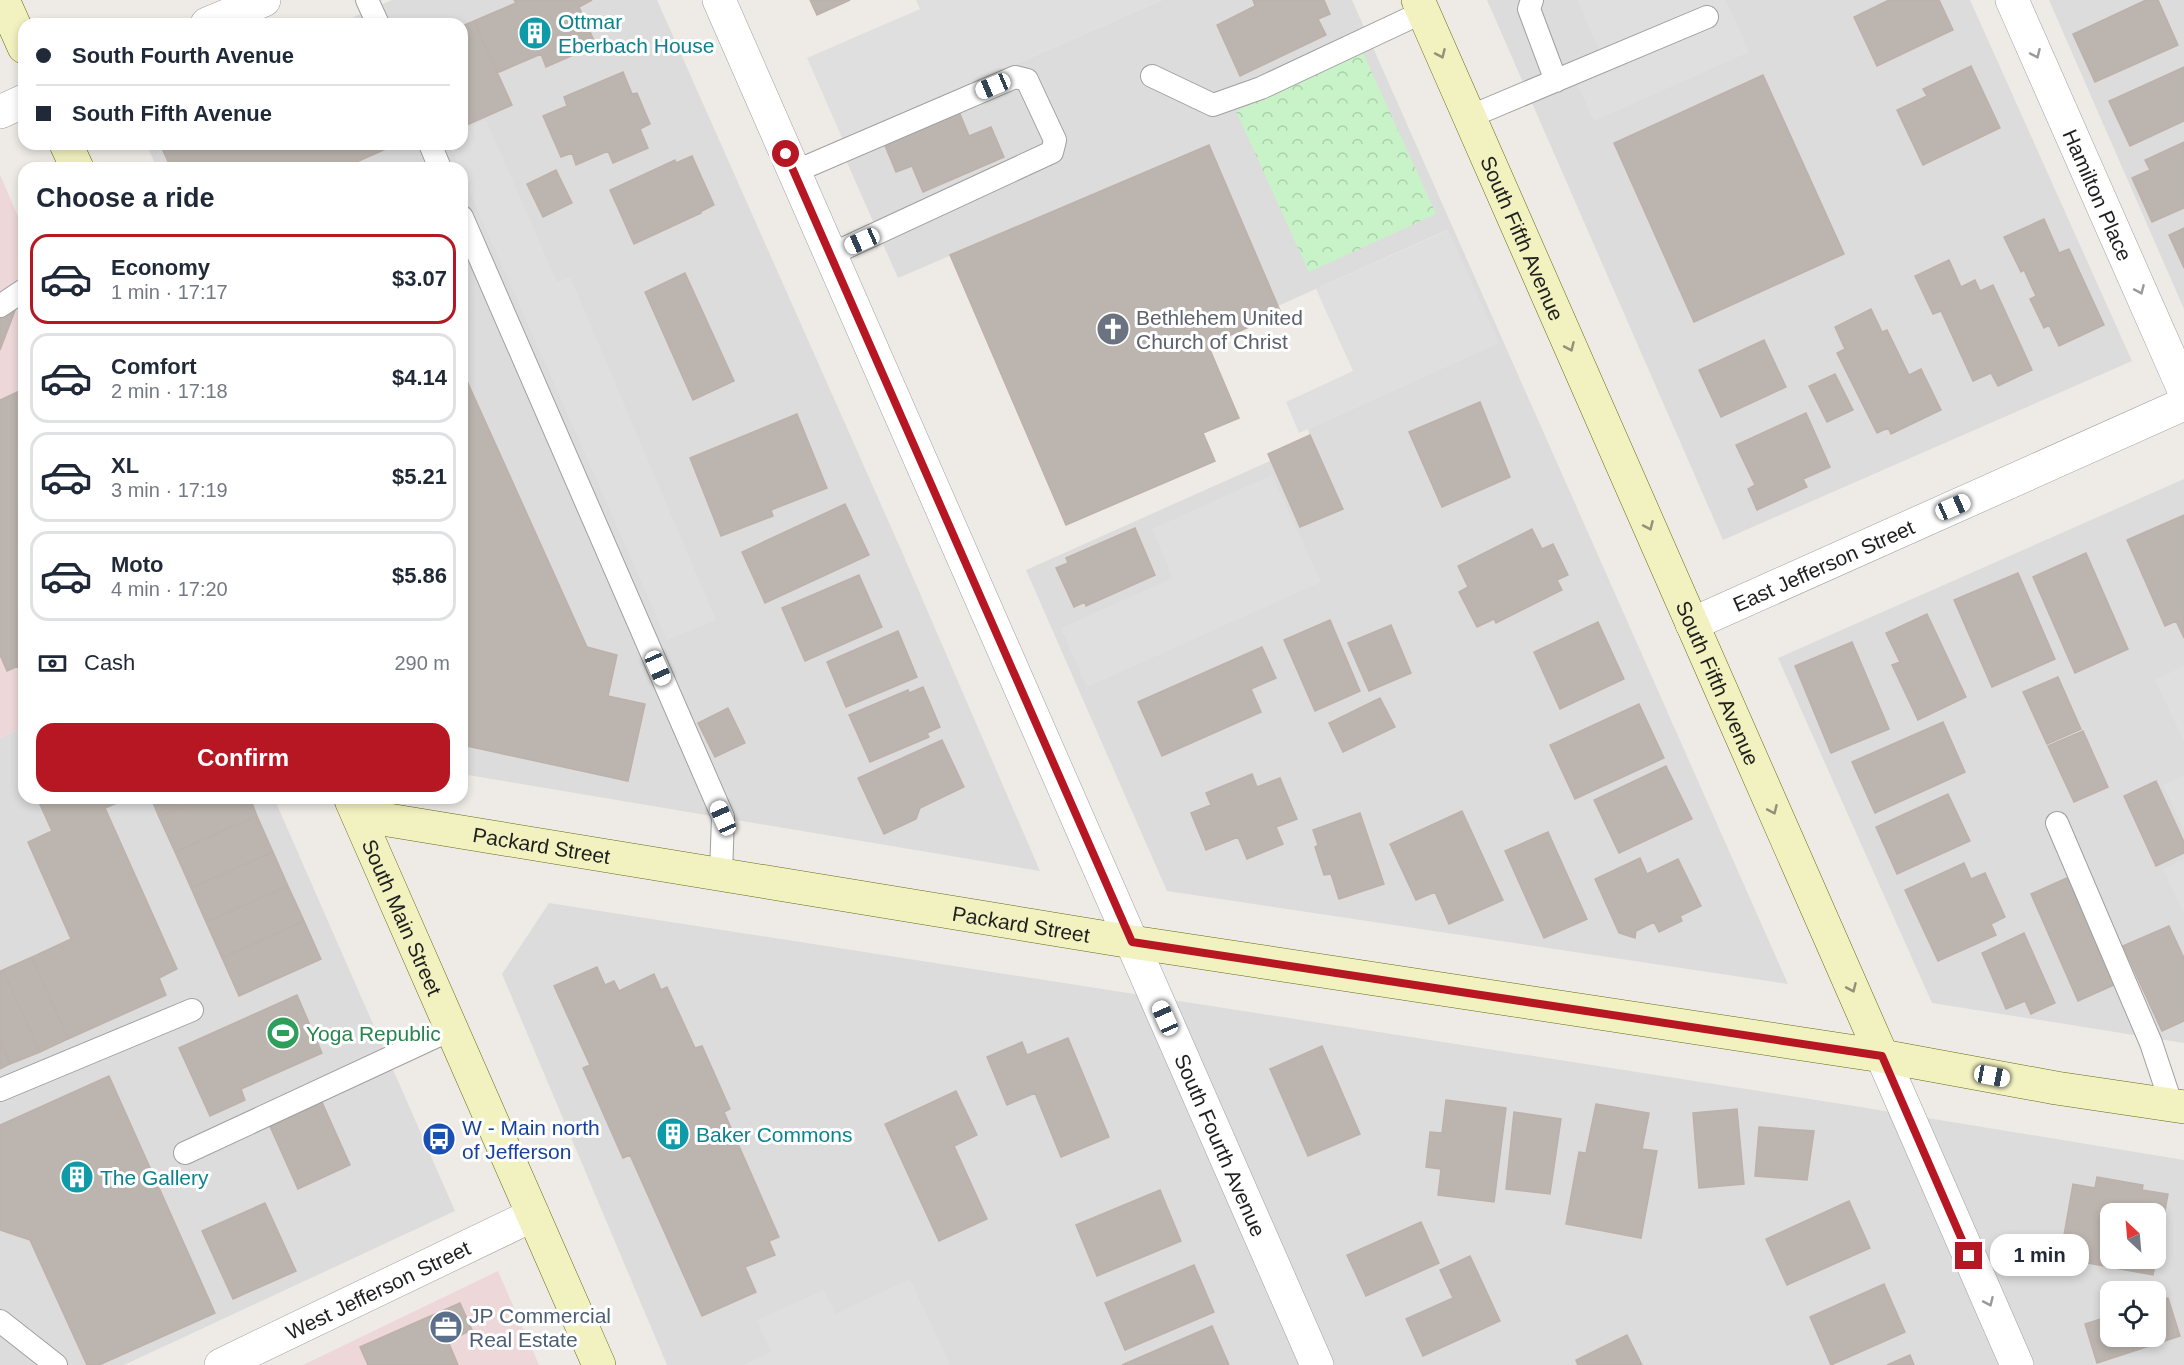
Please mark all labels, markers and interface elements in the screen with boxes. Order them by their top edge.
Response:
place label: Ottmar Eberbach House [558,10,714,57]
building icon: Ottmar Eberbach House [517,15,553,51]
text: South Fourth Avenue [72,43,294,68]
one-way arrow [1434,47,1446,58]
one-way arrow [2029,47,2041,58]
car [973,71,1013,101]
text: South Fifth Avenue [72,101,272,126]
street label: Hamilton Place [2059,126,2137,264]
route start [772,140,799,167]
street label: South Fifth Avenue [1476,152,1569,324]
text: Choose a ride [36,183,215,213]
car [842,225,882,257]
icon: car [39,252,93,306]
text: Economy [111,255,210,280]
text: $3.07 [392,266,447,291]
text: 1 min · 17:17 [111,281,228,303]
one-way arrow [2133,283,2145,294]
place label: Bethlehem United Church of Christ [1136,306,1303,353]
church icon: Bethlehem United Church of Christ [1095,311,1131,347]
one-way arrow [1563,341,1575,352]
icon: car [39,351,93,405]
text: Comfort [111,354,197,379]
text: $4.14 [392,365,447,390]
text: 2 min · 17:18 [111,380,228,402]
icon: car [39,450,93,504]
text: XL [111,453,139,478]
text: $5.21 [392,464,447,489]
text: 3 min · 17:19 [111,479,228,501]
car [1933,491,1973,523]
street label: East Jefferson Street [1729,515,1918,616]
one-way arrow [1641,520,1653,531]
icon: car [39,549,93,603]
text: Moto [111,552,164,577]
text: $5.86 [392,563,447,588]
text: 4 min · 17:20 [111,578,228,600]
street label: South Fifth Avenue [1672,597,1764,769]
icon: cash [36,647,69,680]
car [642,648,674,688]
text: Cash [84,650,135,675]
text: 290 m [394,652,450,674]
button: Confirm [36,723,450,792]
car [707,798,739,838]
one-way arrow [1766,803,1778,814]
street label: Packard Street [471,823,612,868]
street label: South Main Street [358,836,447,999]
street label: Packard Street [951,901,1092,946]
one-way arrow [1845,982,1857,993]
car [1149,998,1181,1038]
sports icon: Yoga Republic [265,1015,301,1051]
place label: Yoga Republic [306,1022,441,1045]
street label: South Fourth Avenue [1171,1050,1271,1240]
car [1973,1064,2011,1088]
place label: W - Main north of Jefferson [462,1116,600,1163]
building icon: Baker Commons [655,1116,691,1152]
bus stop icon: W - Main north of Jefferson [421,1121,457,1157]
place label: Baker Commons [696,1123,852,1146]
building icon: The Gallery [59,1159,95,1195]
place label: The Gallery [100,1166,209,1189]
north arrow [2100,1203,2166,1269]
map controls [2100,1203,2166,1347]
callout: 1 min [1990,1235,2089,1277]
street label: West Jefferson Street [282,1236,474,1344]
route end [1955,1242,1982,1269]
text: 1 min [2013,1244,2066,1266]
button: locate [2100,1281,2166,1347]
one-way arrow [1982,1296,1994,1307]
place label: JP Commercial Real Estate [469,1304,611,1351]
office icon: JP Commercial Real Estate [428,1309,464,1345]

